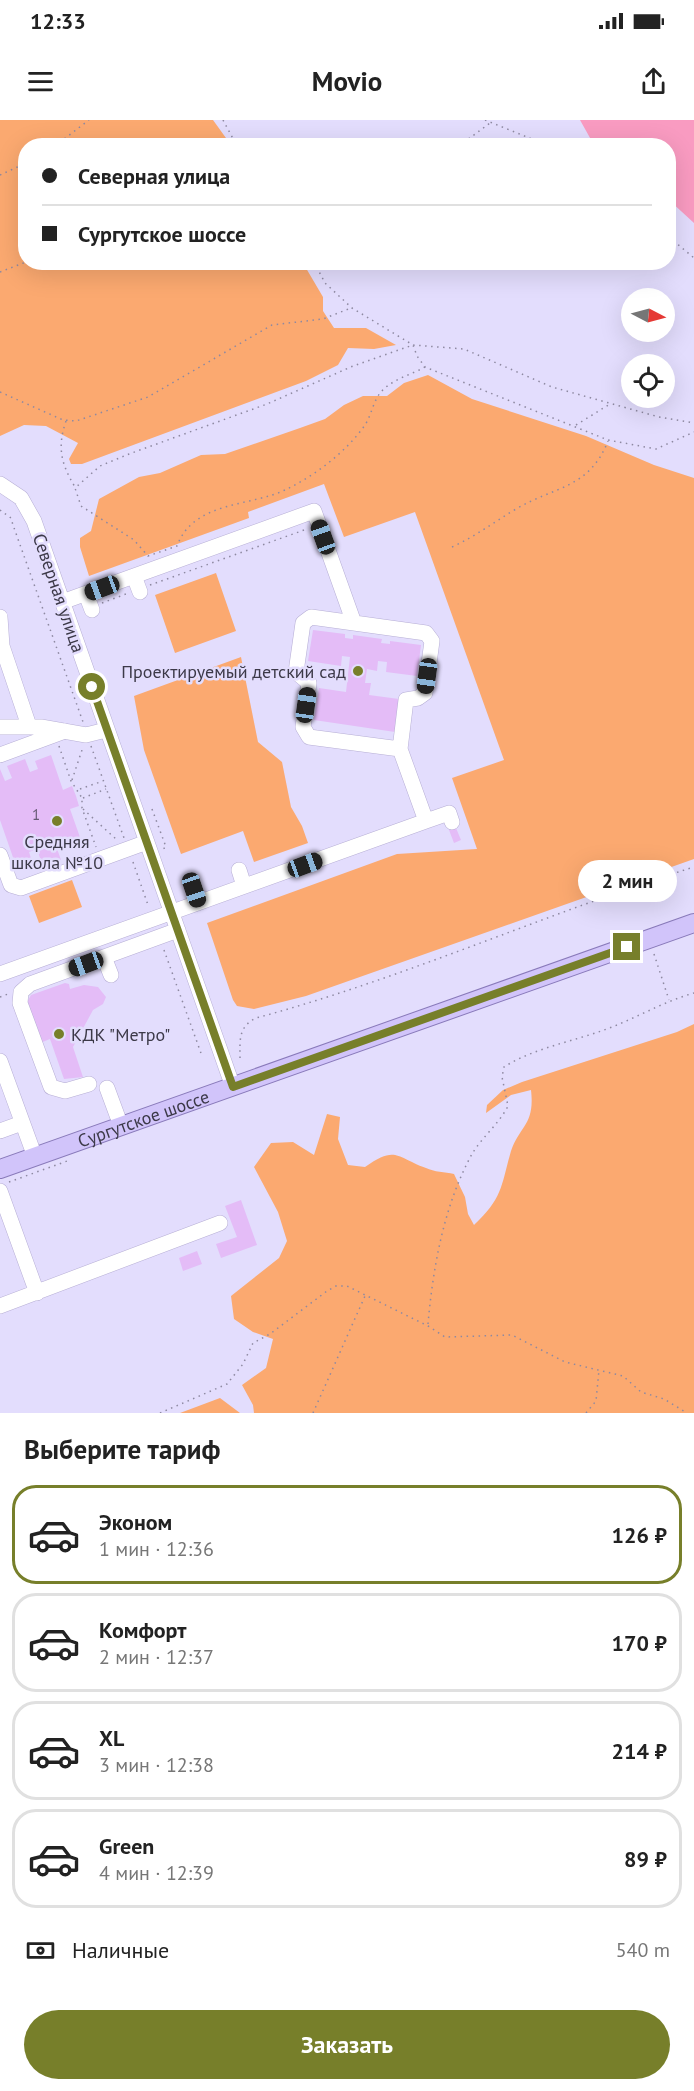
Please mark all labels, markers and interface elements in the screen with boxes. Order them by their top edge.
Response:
text: 12:33 [30,7,86,35]
text: Movio [312,64,382,98]
icon: menu [24,65,57,98]
icon: share [637,65,670,98]
text: Северная улица [78,162,230,190]
text: Сургутское шоссе [78,220,246,248]
north arrow [621,288,675,342]
map controls [621,288,675,408]
button: locate [621,354,675,408]
car [308,517,338,557]
street label: Северная улица [28,530,90,656]
car [82,573,122,603]
car [416,657,438,695]
place label: Проектируемый детский сад [121,660,346,683]
marker: Проектируемый детский сад [351,664,365,678]
route start [78,673,105,700]
car [295,686,317,724]
house number: 1 [32,805,40,824]
marker: Средняя школа №10 [50,814,64,828]
place label: Средняя школа №10 [11,830,103,874]
car [285,850,325,880]
callout: 2 мин [578,860,676,902]
text: 2 мин [602,868,653,894]
car [180,870,208,910]
route end [613,933,640,960]
car [66,949,106,979]
place label: КДК "Метро" [71,1023,170,1046]
marker: КДК "Метро" [52,1027,66,1041]
street label: Сургутское шоссе [74,1084,212,1152]
text: Выберите тариф [24,1432,220,1466]
icon: car [27,1508,81,1562]
text: Эконом [99,1508,172,1536]
text: 126 ₽ [612,1521,667,1549]
text: 1 мин · 12:36 [99,1536,214,1562]
icon: car [27,1616,81,1670]
text: Комфорт [99,1616,187,1644]
text: 170 ₽ [612,1629,667,1657]
text: 2 мин · 12:37 [99,1644,214,1670]
icon: car [27,1724,81,1778]
text: XL [99,1724,124,1752]
text: 214 ₽ [612,1737,667,1765]
text: 3 мин · 12:38 [99,1752,214,1778]
icon: car [27,1832,81,1886]
text: Green [99,1832,154,1860]
text: 89 ₽ [624,1845,667,1873]
text: 4 мин · 12:39 [99,1860,214,1886]
icon: cash [24,1934,57,1967]
text: Наличные [72,1936,169,1964]
text: 540 m [616,1937,670,1963]
button: Заказать [24,2010,670,2079]

